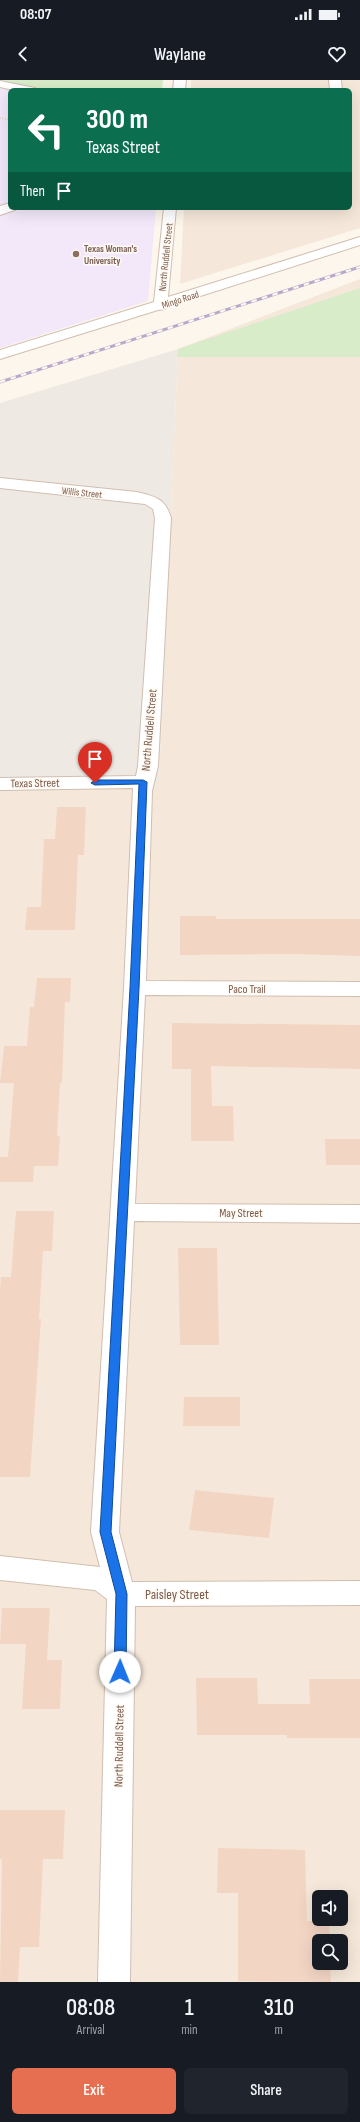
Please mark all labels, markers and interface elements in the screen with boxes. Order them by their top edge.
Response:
text: 08:07 [20,5,51,24]
icon: back [12,43,34,65]
icon: heart [326,43,348,65]
text: Waylane [154,44,206,65]
text: 300 m [86,103,148,136]
icon: left [20,104,72,156]
text: Texas Street [86,137,160,158]
icon: arrive [53,180,75,202]
text: Then [20,182,45,201]
street label: North Ruddell Street [156,222,176,292]
place label: Texas Woman's University [84,243,137,267]
marker: Texas Woman's University [71,249,81,259]
street label: Mingo Road [160,288,200,312]
street label: Willis Street [61,485,103,501]
street label: North Ruddell Street [138,688,161,772]
pin [78,742,112,783]
icon: arrive [84,748,106,770]
street label: Texas Street [10,776,60,791]
street label: Paco Trail [228,982,266,997]
street label: May Street [219,1206,263,1221]
street label: Paisley Street [145,1586,209,1603]
position arrow [99,1651,141,1693]
street label: North Ruddell Street [111,1704,128,1787]
map controls [312,1890,348,1970]
button: sound [312,1890,348,1926]
button: search [312,1934,348,1970]
text: 08:08 [66,1993,115,2022]
text: 1 [185,1993,194,2022]
text: 310 [263,1993,294,2022]
text: Arrival [77,2022,105,2038]
text: min [181,2022,198,2038]
text: m [275,2022,283,2038]
button: Exit [12,2068,176,2114]
button: Share [184,2068,348,2114]

